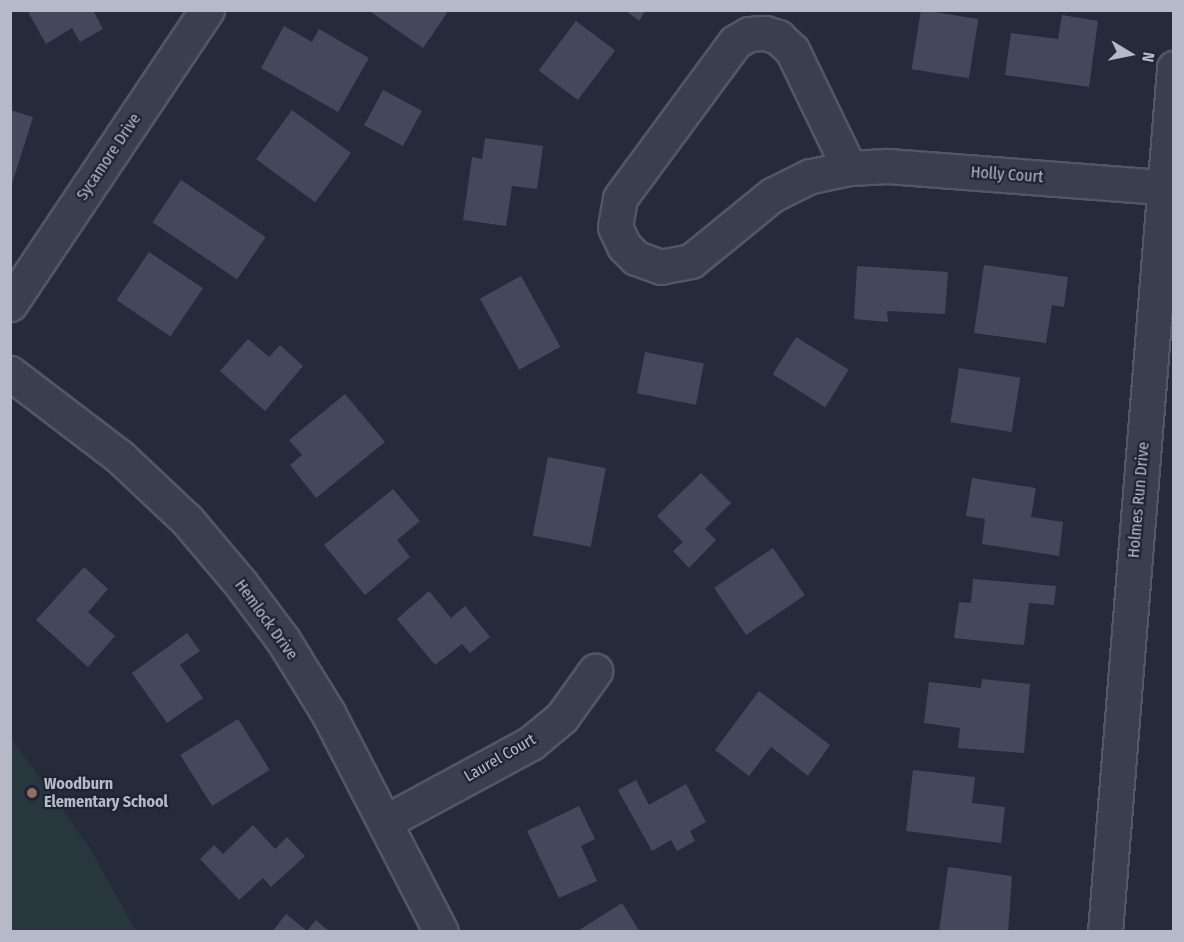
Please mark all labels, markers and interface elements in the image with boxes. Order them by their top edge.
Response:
north arrow [1100,24,1160,84]
text: N [1138,51,1158,64]
street label: Sycamore Drive [73,110,145,204]
street label: Holly Court [970,163,1044,187]
street label: Holmes Run Drive [1124,441,1154,559]
street label: Hemlock Drive [230,576,302,664]
street label: Laurel Court [461,730,539,786]
place label: Woodburn Elementary School [44,774,168,812]
marker: Woodburn Elementary School [25,786,39,800]

